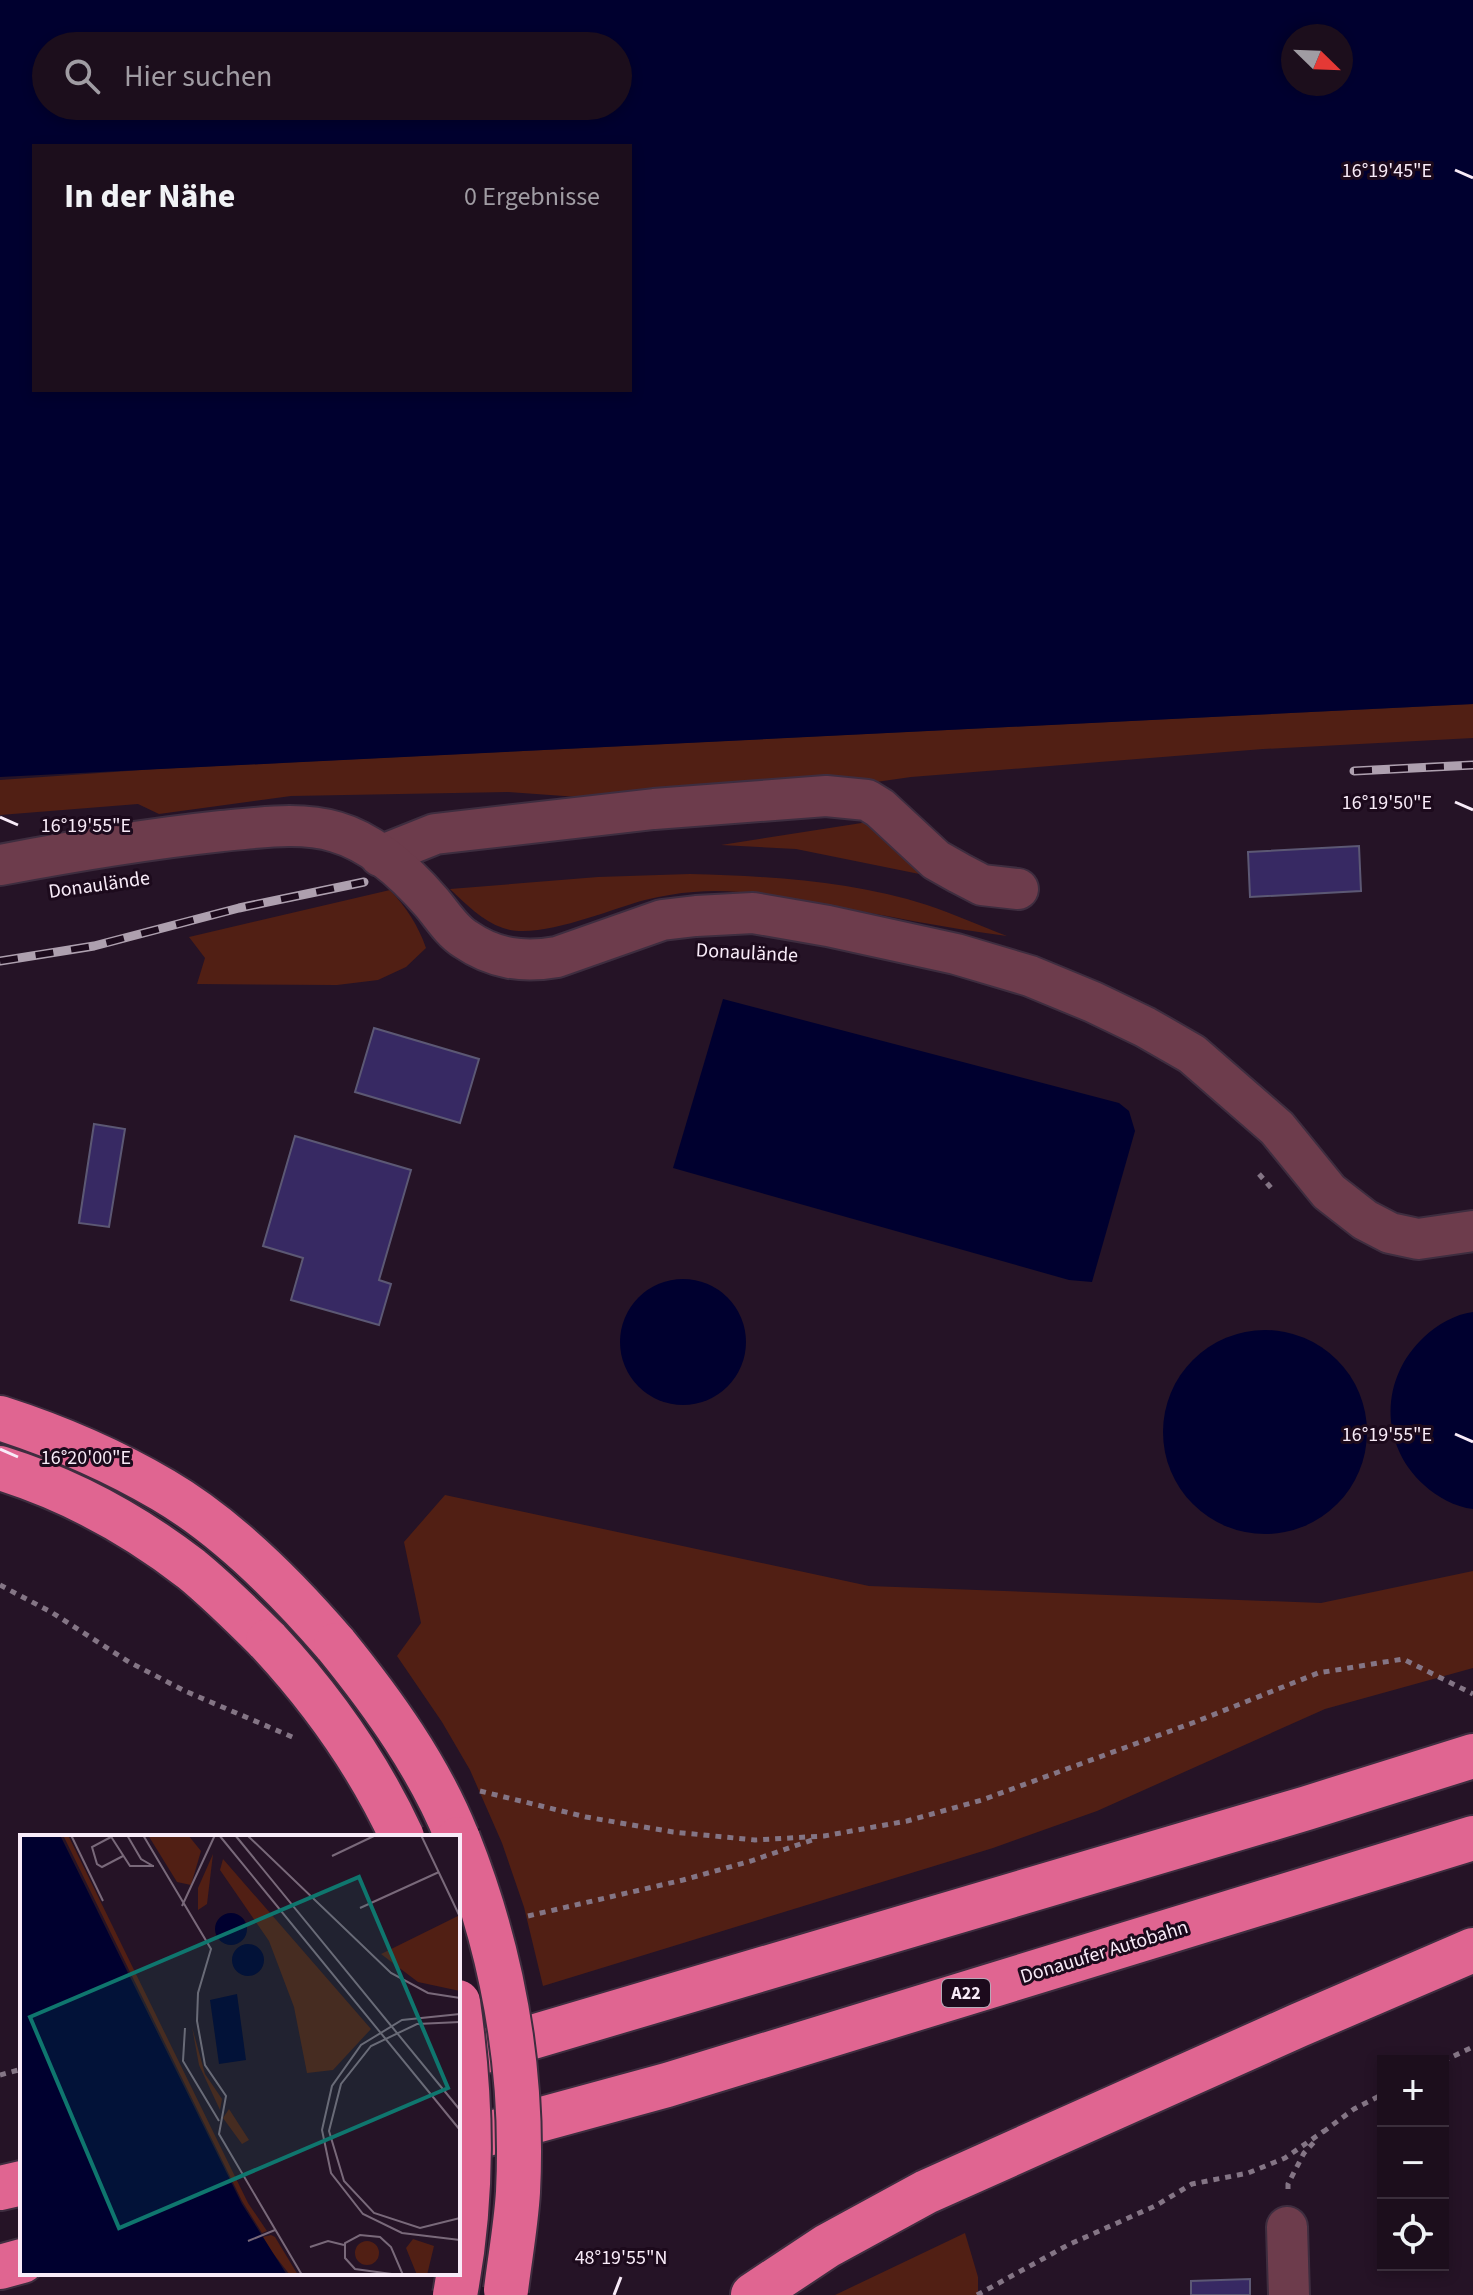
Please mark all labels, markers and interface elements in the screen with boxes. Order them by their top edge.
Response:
north arrow [1281,24,1353,96]
search box [32,32,632,120]
icon: search [60,54,104,98]
text: Hier suchen [124,55,272,98]
text: 16°19'45"E [1342,157,1432,185]
text: In der Nähe [64,172,235,221]
text: 0 Ergebnisse [464,178,600,215]
text: 16°19'50"E [1342,789,1432,817]
text: 16°19'55"E [41,812,131,840]
street label: Donaulände [47,864,152,906]
street label: Donaulände [695,936,799,970]
text: 16°19'55"E [1342,1421,1432,1449]
text: 16°20'00"E [41,1444,131,1472]
inset map [20,1835,460,2275]
street label: Donauufer Autobahn [1017,1913,1192,1991]
road number: A22 [942,1979,990,2007]
map controls [1377,2055,1449,2271]
button: + [1377,2055,1449,2127]
button: − [1377,2127,1449,2199]
button: locate [1377,2199,1449,2271]
text: 48°19'55"N [575,2244,667,2272]

